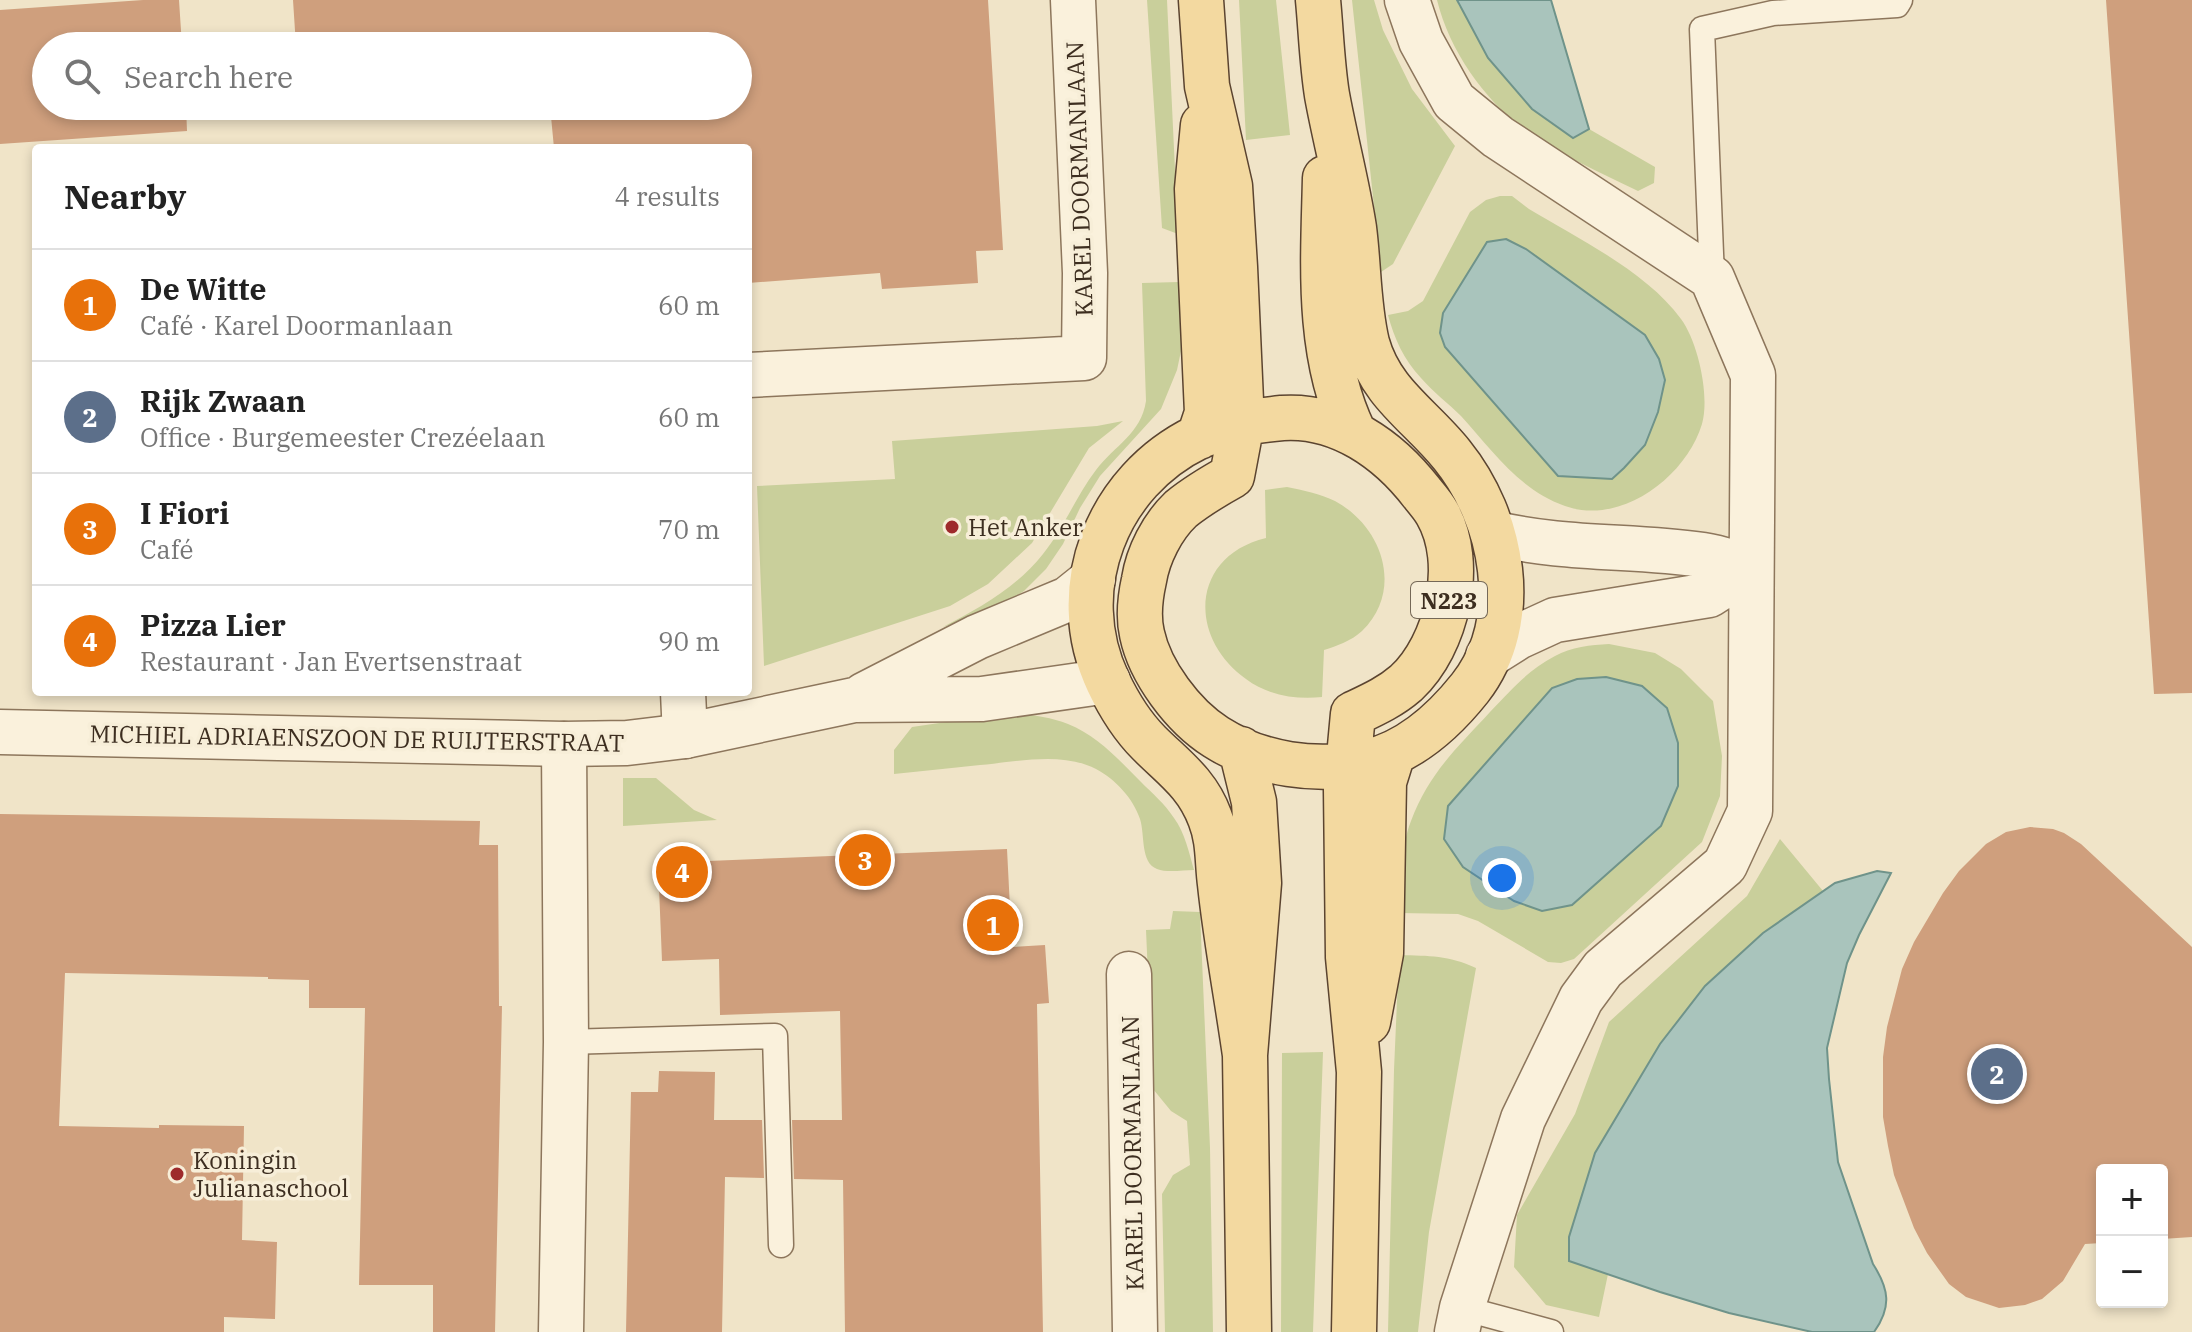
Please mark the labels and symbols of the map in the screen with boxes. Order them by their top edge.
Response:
street label: KAREL DOORMANLAAN [1058,41,1100,317]
place label: Het Anker [968,511,1083,543]
marker: Het Anker [943,518,961,536]
road number: N223 [1411,582,1487,618]
street label: MICHIEL ADRIAENSZOON DE RUIJTERSTRAAT [89,717,625,759]
pin: 3 [839,830,891,890]
pin: 4 [656,842,708,902]
your location [1482,858,1522,898]
pin: 1 [967,895,1019,955]
street label: KAREL DOORMANLAAN [1114,1015,1150,1291]
pin: 2 [1971,1044,2023,1104]
place label: Koningin Julianaschool [193,1144,349,1204]
marker: Koningin Julianaschool [168,1165,186,1183]

